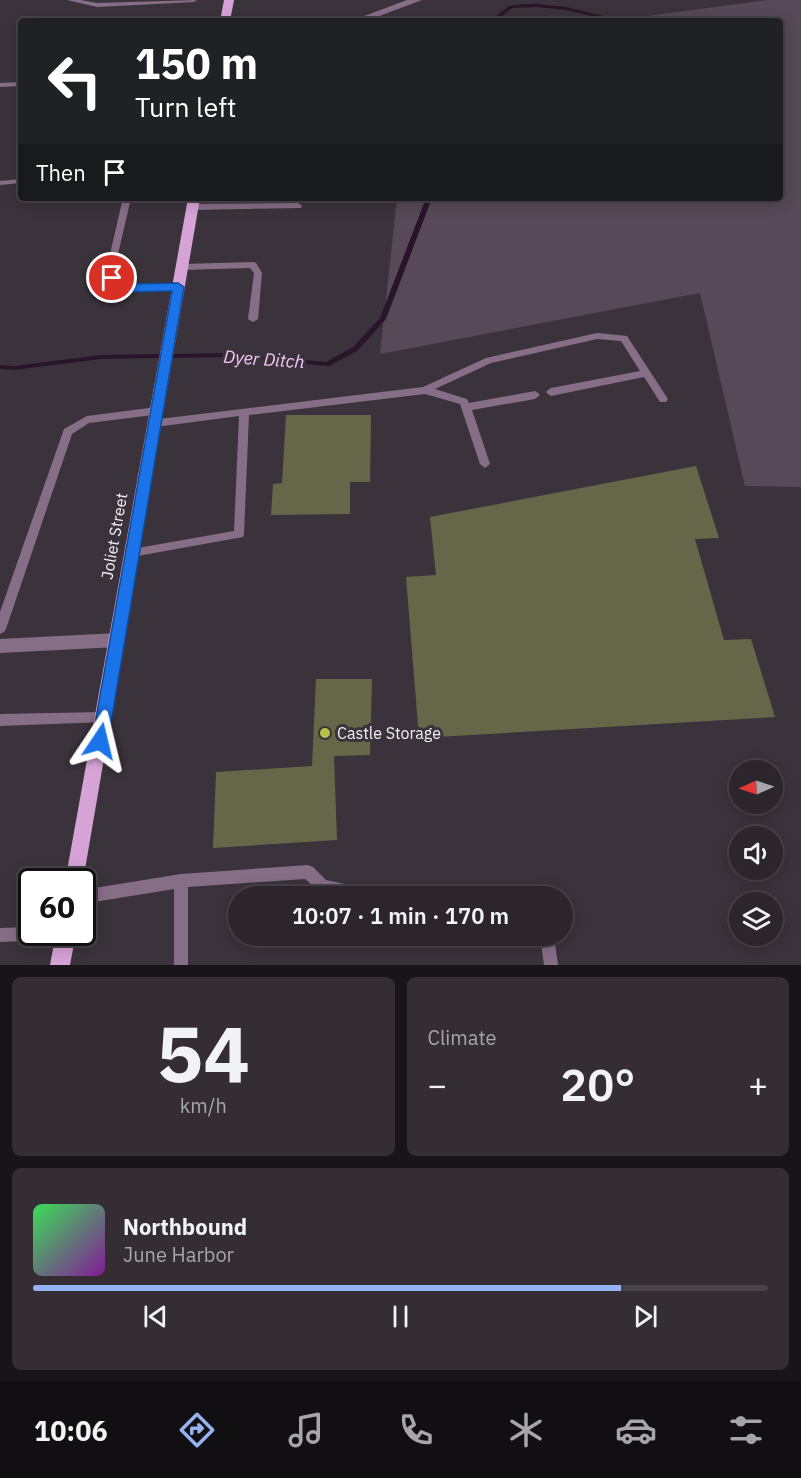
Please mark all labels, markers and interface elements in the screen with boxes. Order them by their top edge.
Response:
text: 150 m [135,36,258,91]
icon: left [36,42,114,120]
text: Turn left [135,89,236,124]
icon: arrive [98,156,131,189]
text: Then [36,158,86,187]
pin [86,252,137,303]
icon: arrive [95,261,128,294]
water label: Dyer Ditch [223,345,305,373]
street label: Joliet Street [97,491,131,581]
position arrow [68,709,132,773]
place label: Castle Storage [337,723,441,743]
marker: Castle Storage [318,726,332,740]
north arrow [729,760,783,814]
map controls [729,760,783,946]
button: sound [729,826,783,880]
speed limit sign: 60 [18,868,96,946]
button: layers [729,892,783,946]
text: 10:07 · 1 min · 170 m [292,901,509,930]
text: 54 [156,1002,250,1103]
text: Climate [428,1024,496,1051]
text: 20° [560,1055,635,1113]
text: − [428,1063,447,1106]
text: + [748,1063,768,1106]
text: km/h [180,1092,227,1119]
text: Northbound [123,1212,247,1241]
text: June Harbor [123,1241,234,1268]
icon: previous [139,1300,172,1333]
icon: pause [384,1300,417,1333]
icon: next [629,1300,662,1333]
icon: directions [176,1409,218,1451]
icon: music [285,1409,327,1451]
icon: phone [395,1409,437,1451]
icon: climate [505,1409,547,1451]
icon: car [615,1409,657,1451]
icon: filters [725,1409,767,1451]
text: 10:06 [34,1413,108,1448]

